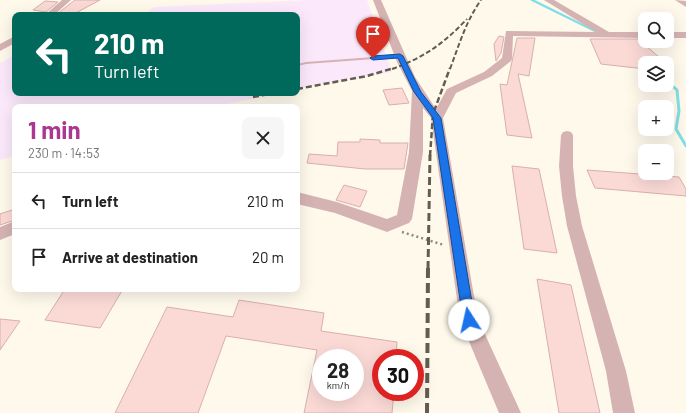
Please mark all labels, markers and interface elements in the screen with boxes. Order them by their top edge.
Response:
map controls [638,12,674,180]
button: search [638,12,674,48]
pin [356,17,390,58]
icon: arrive [362,23,384,45]
text: 210 m [94,26,164,60]
icon: left [28,28,80,80]
button: layers [638,56,674,92]
text: Turn left [94,60,160,82]
button: + [638,100,674,136]
text: 1 min [28,115,81,144]
button: close [242,117,284,159]
button: − [638,144,674,180]
text: 230 m · 14:53 [28,145,100,161]
icon: left [28,190,50,212]
text: Turn left [62,192,118,210]
text: 210 m [247,192,284,210]
icon: arrive [28,246,50,268]
text: Arrive at destination [62,248,198,266]
text: 20 m [252,248,284,266]
position arrow [448,299,490,341]
speed limit sign: 30 [372,349,424,401]
text: 28 [327,358,349,382]
text: km/h [327,379,349,391]

